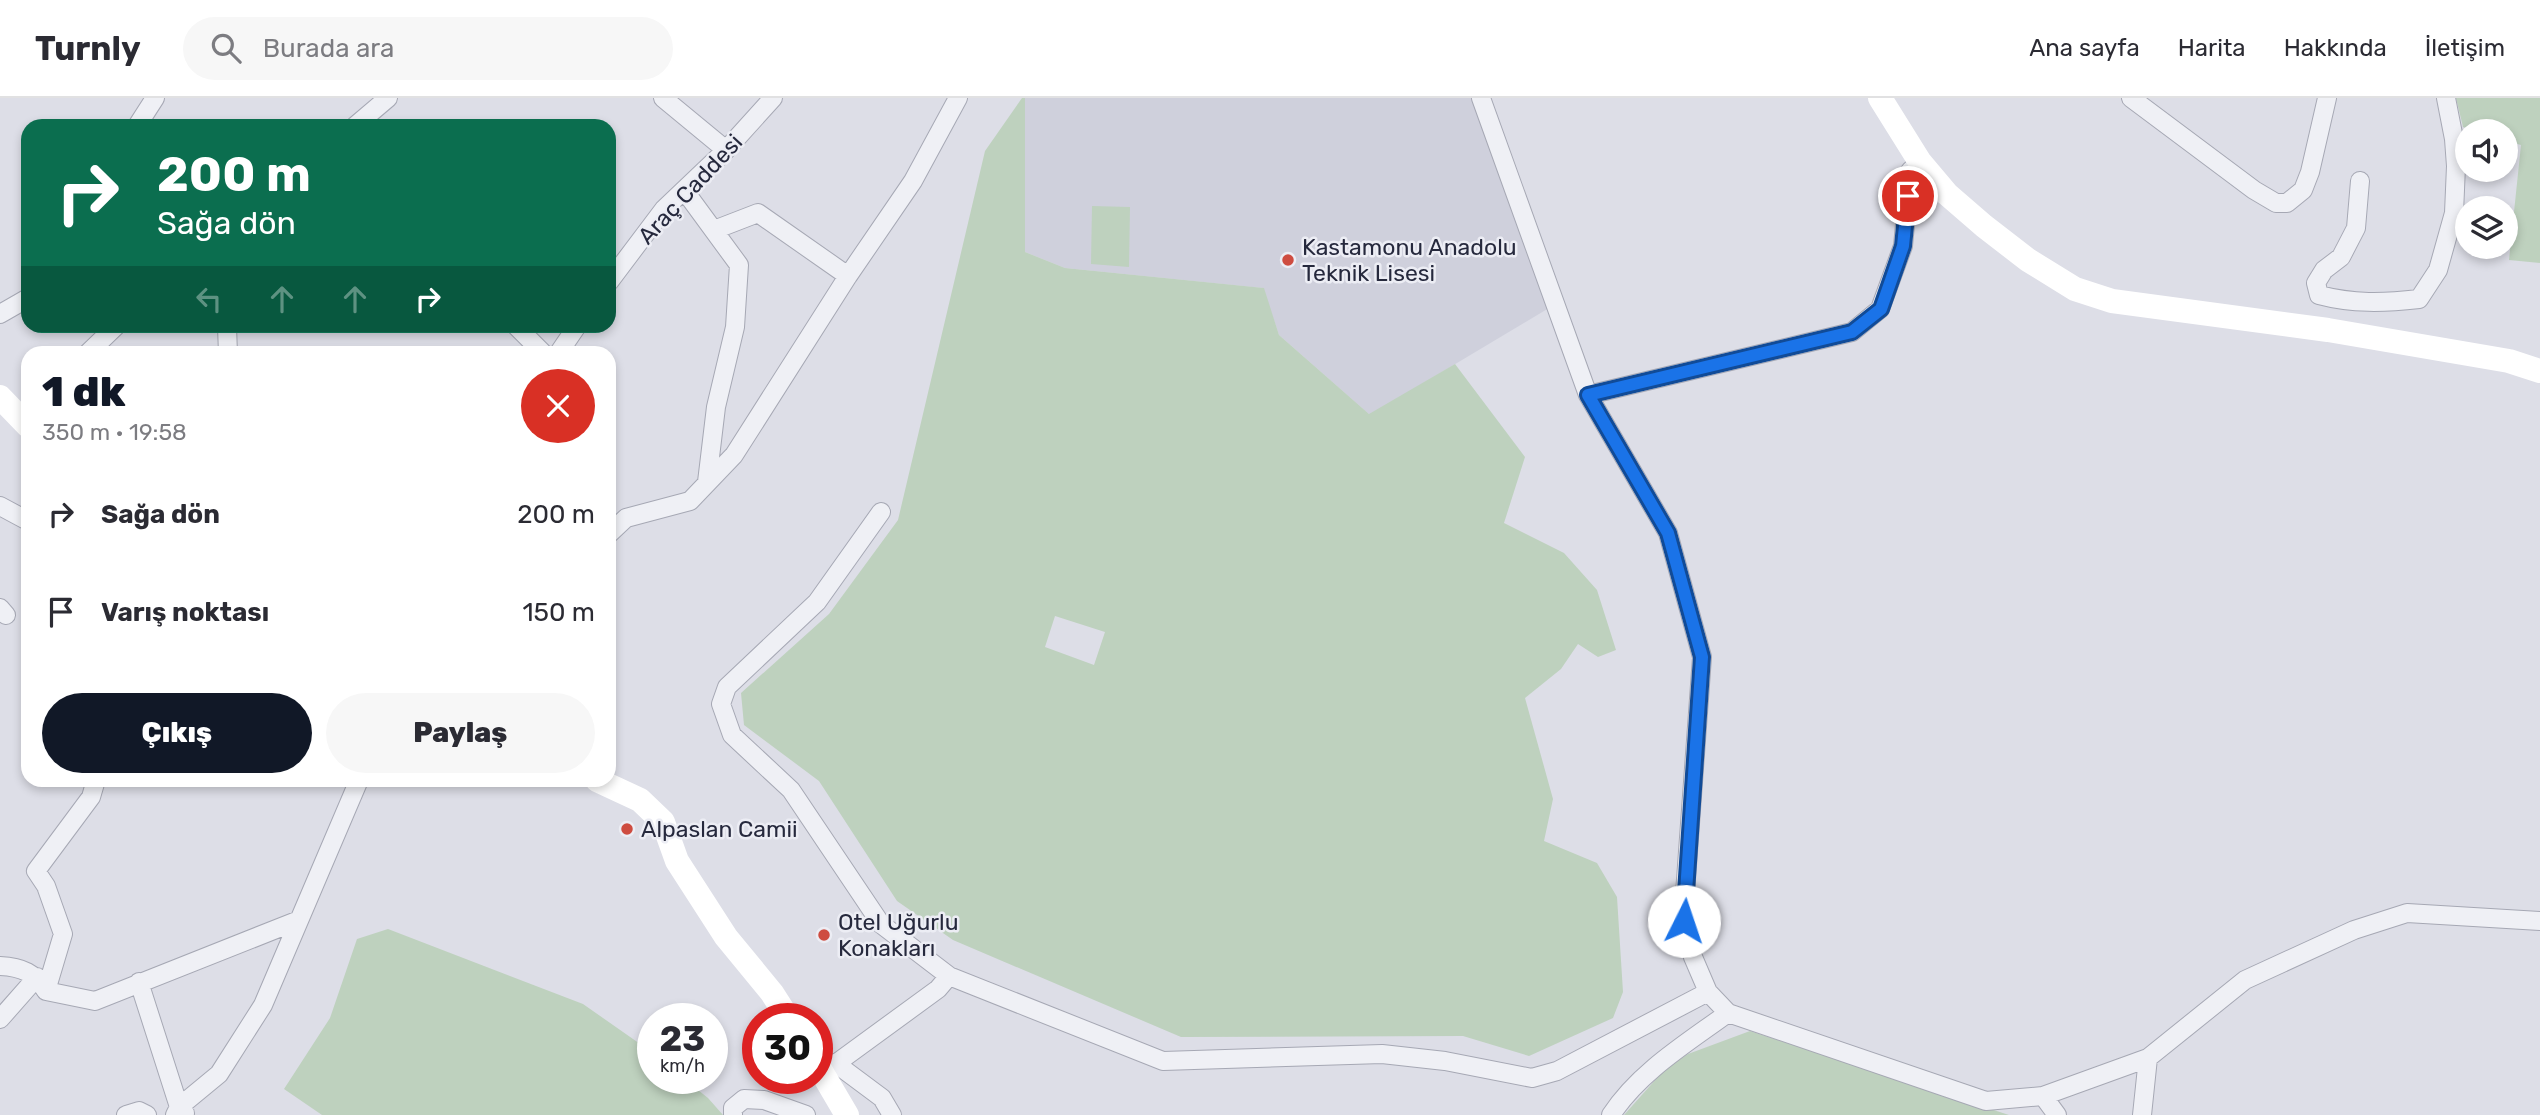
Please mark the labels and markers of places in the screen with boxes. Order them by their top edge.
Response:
pin [1878,166,1938,226]
place label: Kastamonu Anadolu Teknik Lisesi [1302,233,1517,287]
marker: Kastamonu Anadolu Teknik Lisesi [1280,252,1296,268]
place label: Alpaslan Camii [641,815,798,843]
marker: Alpaslan Camii [619,821,635,837]
place label: Otel Uğurlu Konakları [838,908,959,962]
marker: Otel Uğurlu Konakları [816,927,832,943]

